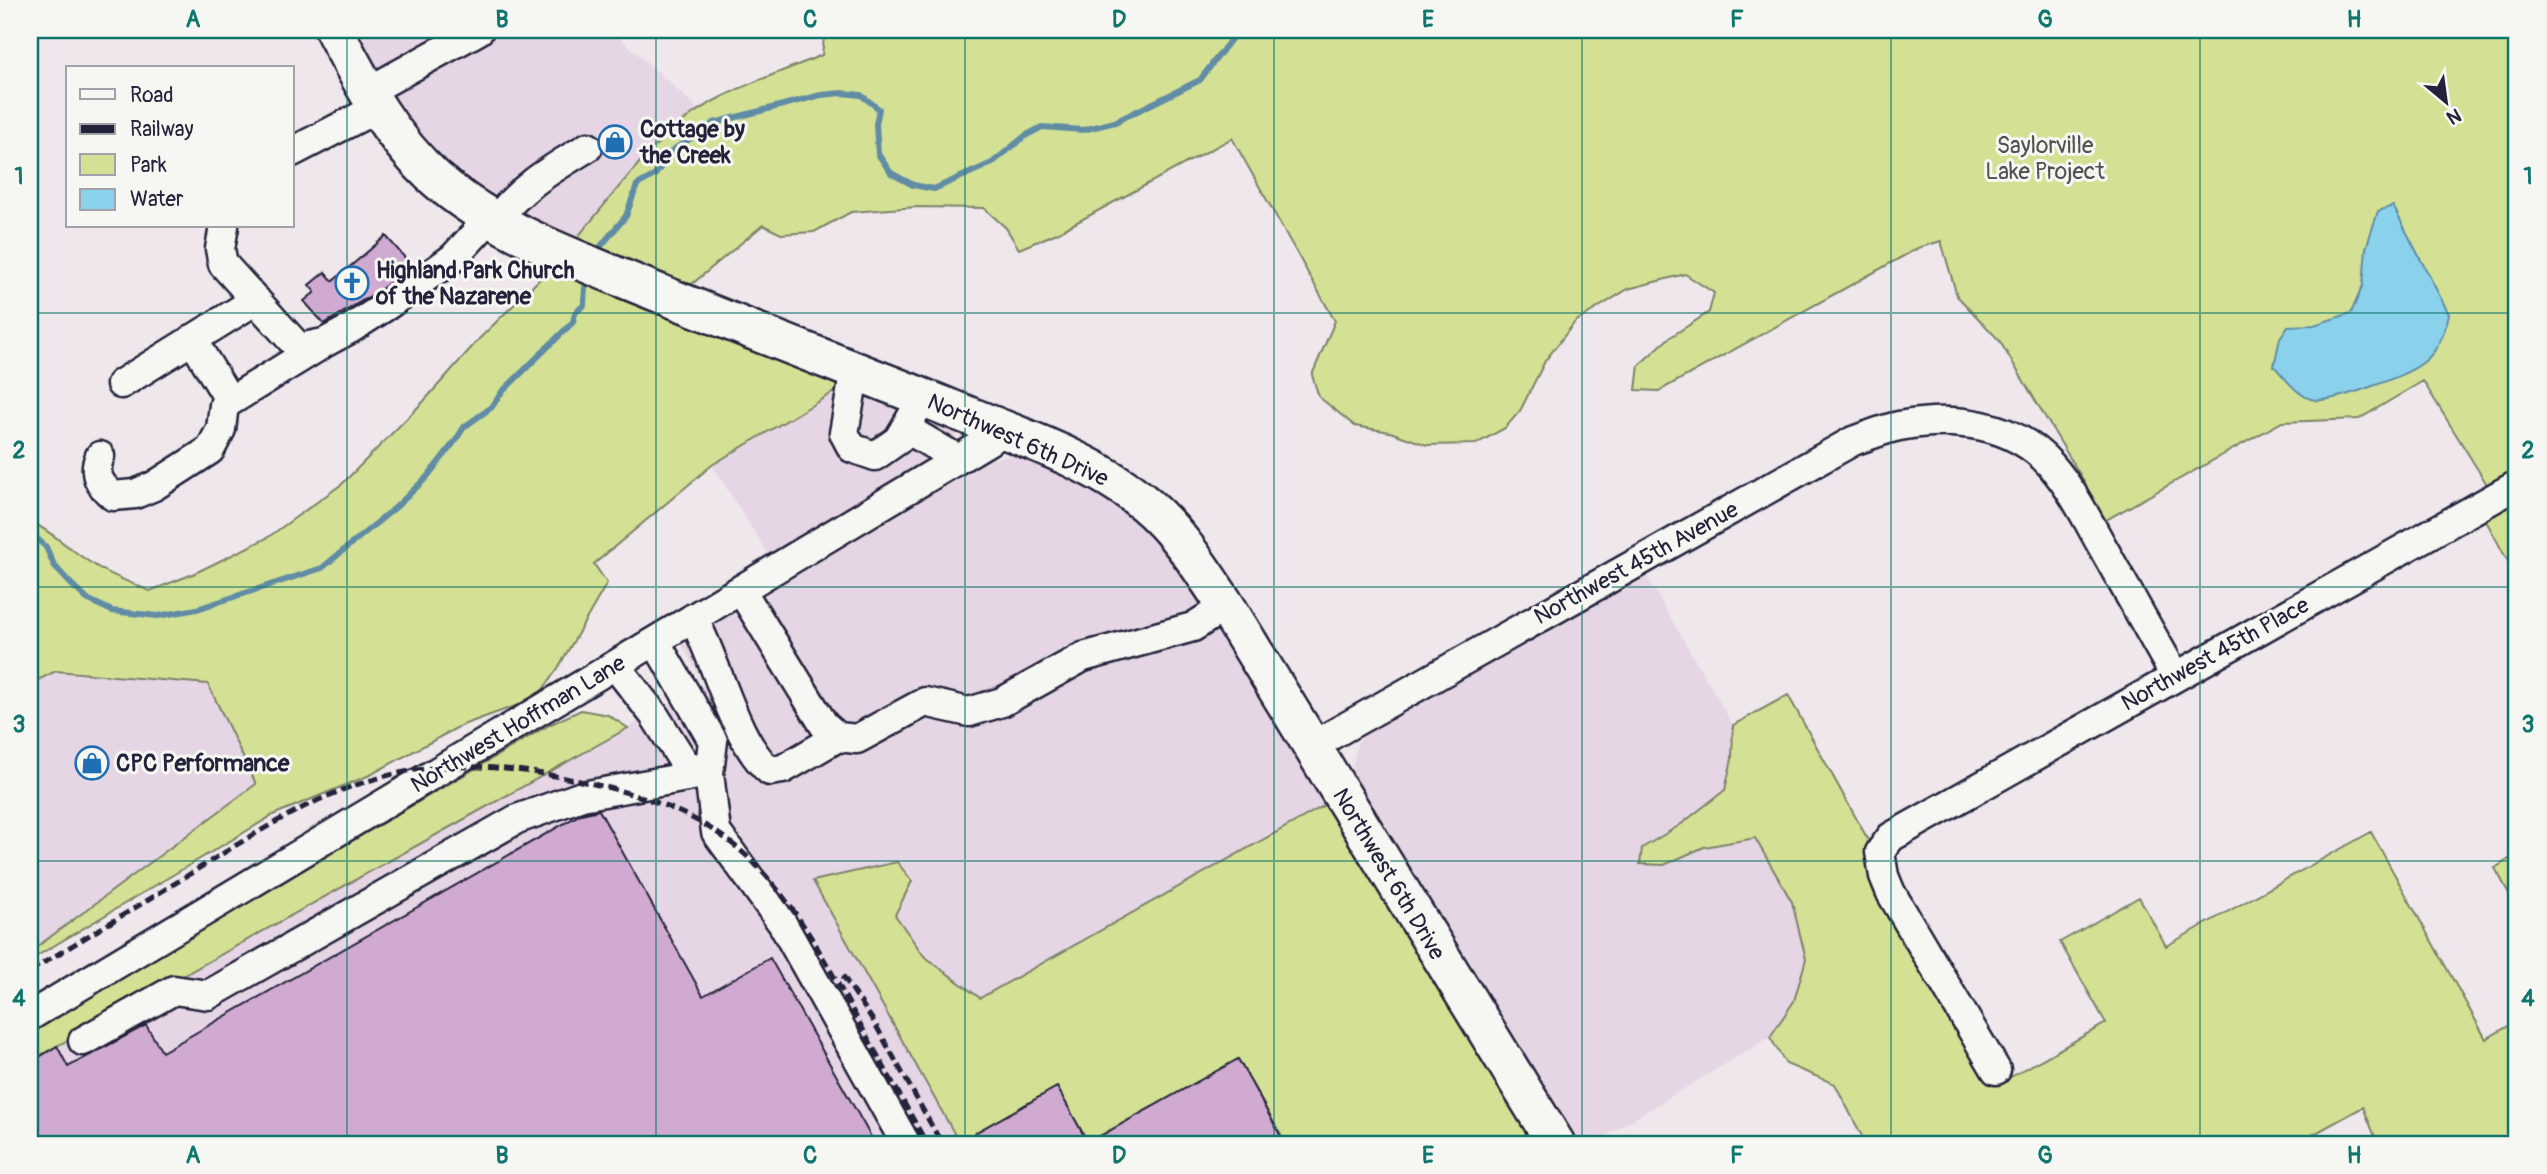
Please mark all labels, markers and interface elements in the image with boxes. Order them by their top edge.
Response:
text: A [186,5,201,34]
text: B [495,5,509,34]
text: C [803,5,817,34]
text: D [1112,5,1126,34]
text: E [1422,5,1434,34]
text: F [1730,5,1744,34]
text: G [2037,5,2053,34]
text: H [2347,5,2361,34]
legend [66,66,294,228]
north arrow [2410,66,2480,136]
text: Road [130,82,174,109]
text: N [2442,102,2465,130]
place label: Cottage by the Creek [639,115,745,170]
text: Railway [130,116,194,143]
shop icon: Cottage by the Creek [596,123,634,161]
park label: Saylorville Lake Project [1985,131,2105,186]
text: Park [130,152,167,179]
text: 1 [15,162,24,191]
text: 1 [2524,162,2533,191]
text: Water [130,186,184,213]
place label: Highland Park Church of the Nazarene [375,256,575,311]
church icon: Highland Park Church of the Nazarene [333,264,371,302]
street label: Northwest 6th Drive [923,387,1114,493]
text: 2 [13,436,26,465]
text: 2 [2522,436,2535,465]
street label: Northwest 45th Avenue [1529,494,1744,631]
street label: Northwest 45th Place [2116,590,2315,718]
street label: Northwest Hoffman Lane [405,648,631,800]
text: 3 [13,710,25,739]
text: 3 [2522,710,2534,739]
shop icon: CPC Performance [73,744,111,782]
place label: CPC Performance [116,749,290,778]
street label: Northwest 6th Drive [1326,783,1452,966]
text: 4 [12,984,26,1013]
text: 4 [2521,984,2535,1013]
text: A [186,1141,201,1170]
text: B [495,1141,509,1170]
text: C [803,1141,817,1170]
text: D [1112,1141,1126,1170]
text: E [1422,1141,1434,1170]
text: F [1730,1141,1744,1170]
text: G [2037,1141,2053,1170]
text: H [2347,1141,2361,1170]

